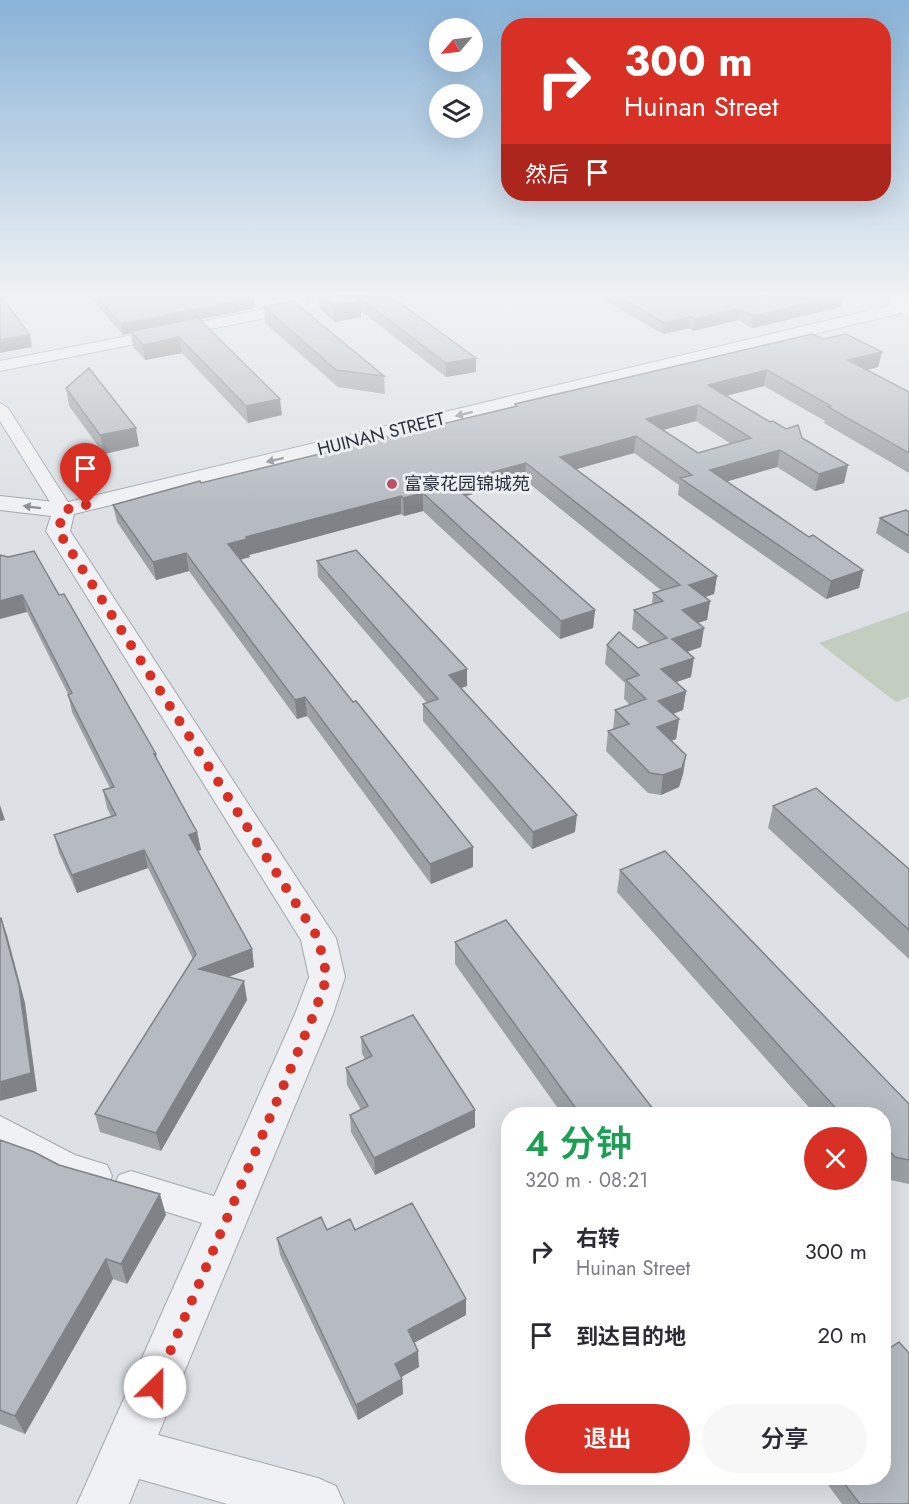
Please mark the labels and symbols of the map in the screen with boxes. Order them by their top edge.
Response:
north arrow [429,18,483,72]
street label: HUINAN STREET [315,405,448,462]
one-way arrow [455,409,473,419]
pin [60,443,111,505]
one-way arrow [266,455,284,465]
place label: 富豪花园锦城苑 [404,471,530,497]
marker: 富豪花园锦城苑 [385,477,399,491]
one-way arrow [22,503,41,512]
position arrow [123,1355,187,1419]

